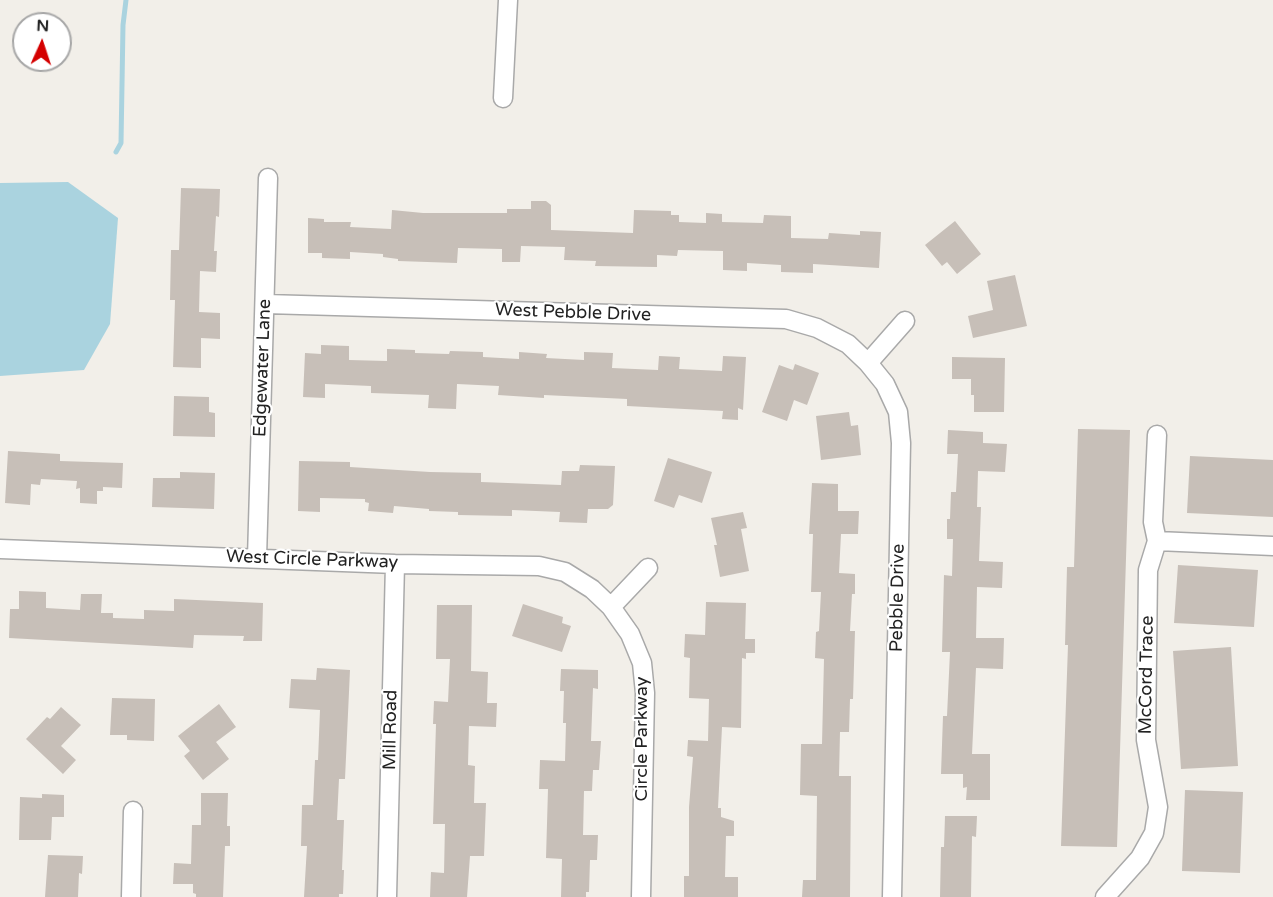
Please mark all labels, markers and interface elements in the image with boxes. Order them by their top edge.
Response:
north arrow [12,12,72,72]
text: N [36,16,50,36]
street label: Edgewater Lane [250,299,276,437]
street label: West Pebble Drive [495,299,651,327]
street label: Pebble Drive [886,544,910,652]
street label: West Circle Parkway [225,546,399,574]
street label: McCord Trace [1135,615,1159,735]
street label: Circle Parkway [631,677,653,801]
street label: Mill Road [379,690,403,770]

